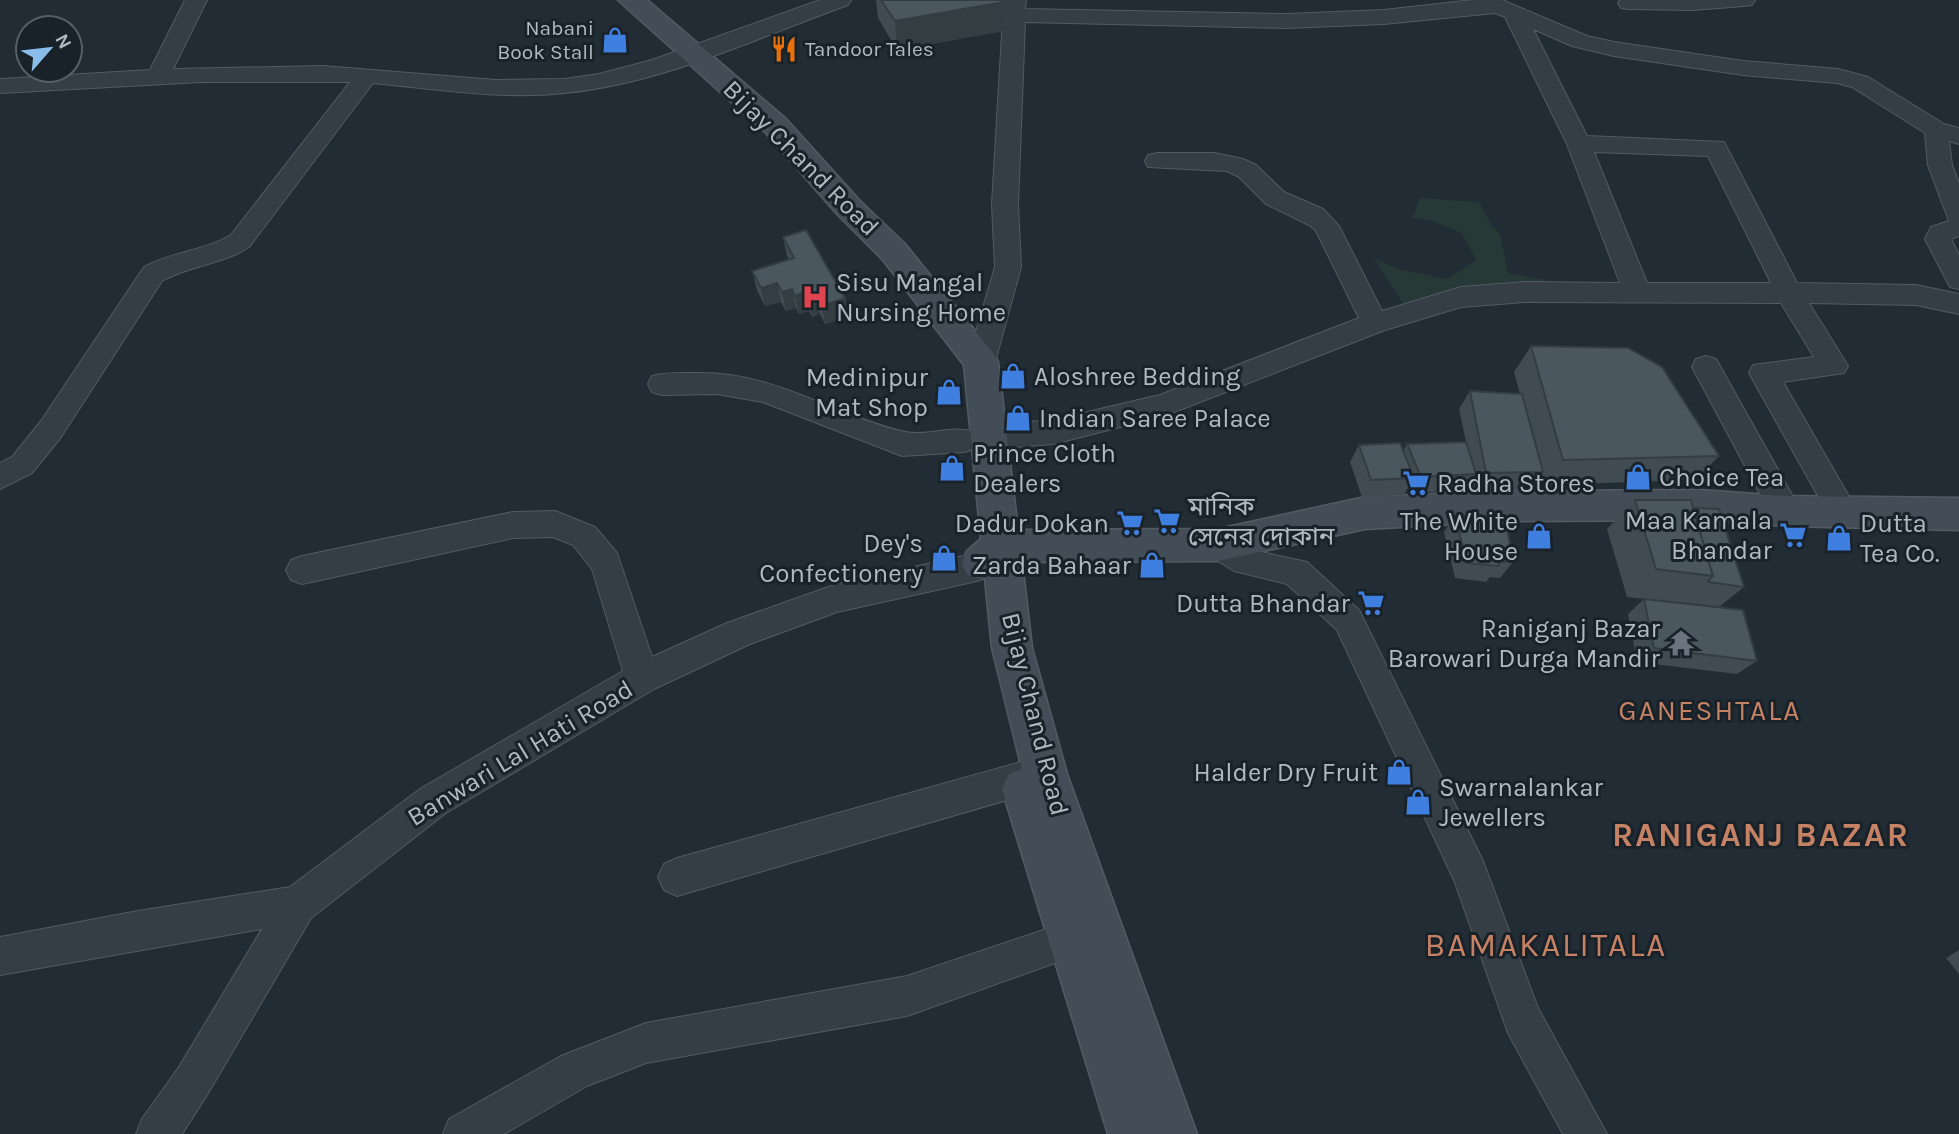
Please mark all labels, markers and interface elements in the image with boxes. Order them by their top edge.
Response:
north arrow [14,14,84,84]
place label: Nabani Book Stall [497,16,594,64]
shop icon: Nabani Book Stall [600,25,630,55]
text: N [50,30,76,53]
restaurant icon: Tandoor Tales [769,34,799,64]
place label: Tandoor Tales [805,37,934,61]
street label: Bijay Chand Road [717,74,885,242]
place label: Sisu Mangal Nursing Home [836,267,1006,328]
hospital icon: Sisu Mangal Nursing Home [800,282,830,312]
shop icon: Aloshree Bedding [998,361,1028,391]
place label: Aloshree Bedding [1034,361,1241,392]
place label: Medinipur Mat Shop [806,362,929,423]
shop icon: Medinipur Mat Shop [934,377,964,407]
shop icon: Indian Saree Palace [1003,403,1033,433]
place label: Indian Saree Palace [1039,403,1271,434]
place label: Prince Cloth Dealers [973,438,1116,499]
shop icon: Prince Cloth Dealers [937,453,967,483]
shop icon: Choice Tea [1623,462,1653,492]
place label: Choice Tea [1659,462,1784,493]
supermarket icon: Radha Stores [1401,468,1431,498]
place label: Radha Stores [1437,468,1595,499]
place label: মানিক সেনের দোকান [1187,491,1335,552]
place label: Maa Kamala Bhandar [1625,505,1773,566]
supermarket icon: মানিক সেনের দোকান [1152,506,1182,536]
place label: The White House [1400,506,1518,567]
place label: Dadur Dokan [955,508,1109,539]
supermarket icon: Dadur Dokan [1115,508,1145,538]
place label: Dutta Tea Co. [1860,508,1940,569]
supermarket icon: Maa Kamala Bhandar [1778,520,1808,550]
shop icon: The White House [1524,521,1554,551]
shop icon: Dutta Tea Co. [1824,523,1854,553]
place label: Dey's Confectionery [759,528,923,589]
shop icon: Dey's Confectionery [929,543,959,573]
place label: Zarda Bahaar [972,550,1132,581]
shop icon: Zarda Bahaar [1137,550,1167,580]
place label: Dutta Bhandar [1176,588,1351,619]
supermarket icon: Dutta Bhandar [1356,588,1386,618]
street label: Bijay Chand Road [995,609,1075,819]
place label: Raniganj Bazar Barowari Durga Mandir [1388,613,1661,674]
temple icon: Raniganj Bazar Barowari Durga Mandir [1666,628,1696,658]
street label: Banwari Lal Hati Road [402,673,638,833]
district label: GANESHTALA [1619,694,1801,727]
place label: Halder Dry Fruit [1194,757,1378,788]
shop icon: Halder Dry Fruit [1384,757,1414,787]
place label: Swarnalankar Jewellers [1439,772,1604,833]
shop icon: Swarnalankar Jewellers [1403,787,1433,817]
district label: RANIGANJ BAZAR [1612,816,1910,854]
district label: BAMAKALITALA [1425,926,1667,964]

